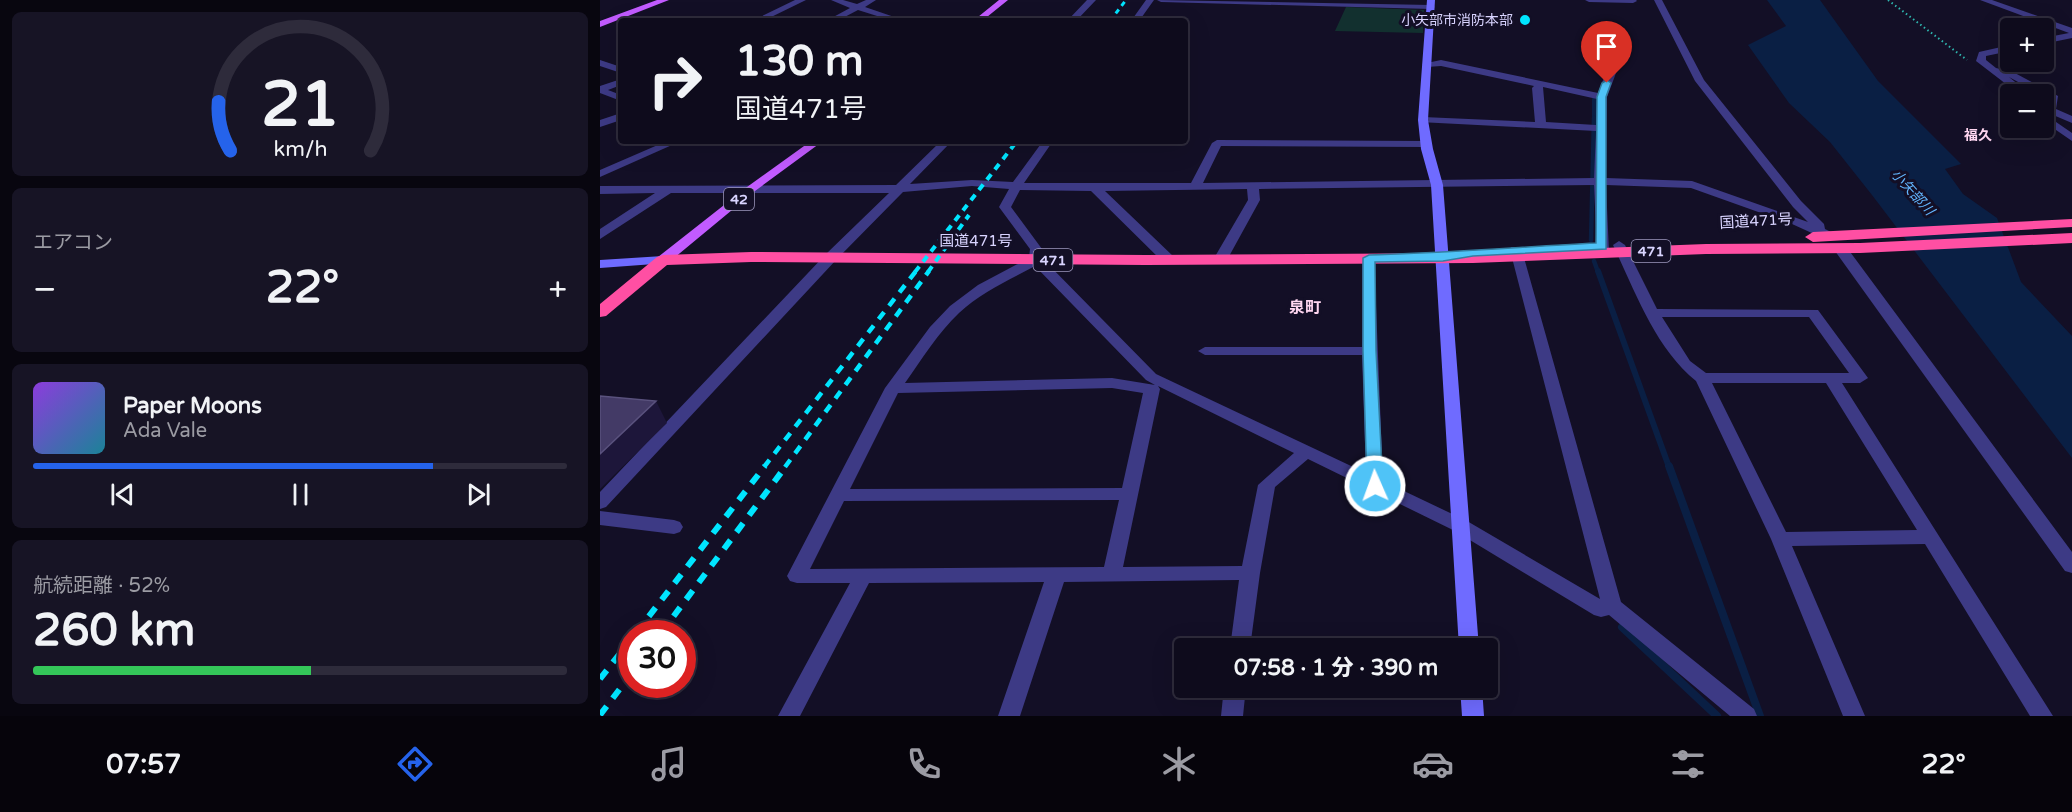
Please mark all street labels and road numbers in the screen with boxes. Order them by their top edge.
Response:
road number: 42 [724,188,754,210]
street label: 国道471号 [1719,210,1793,232]
street label: 国道471号 [939,232,1013,250]
road number: 471 [1632,240,1670,262]
road number: 471 [1034,249,1072,271]

